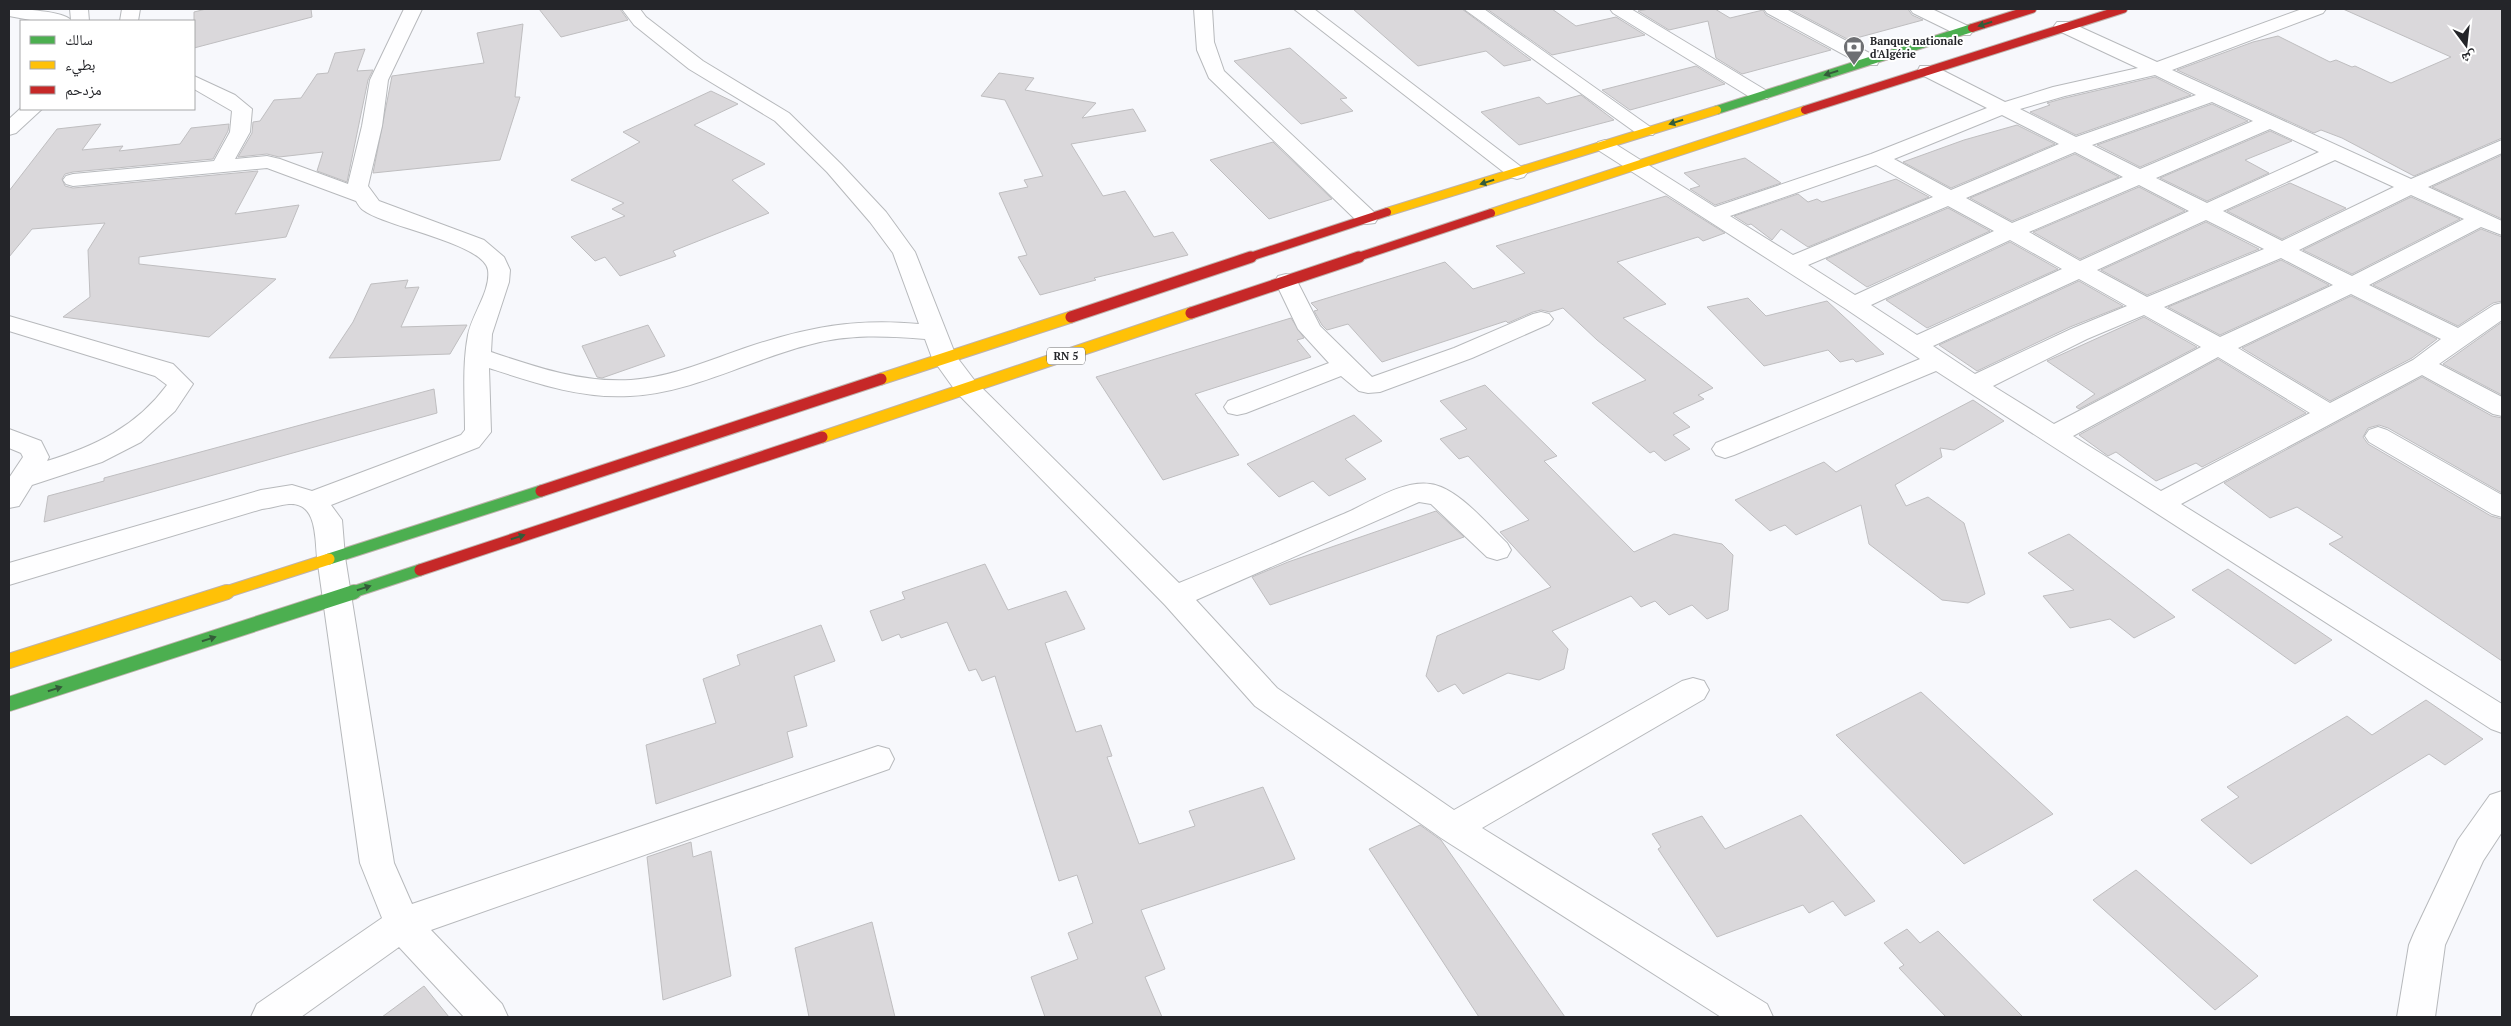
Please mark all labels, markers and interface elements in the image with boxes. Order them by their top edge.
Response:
legend [20,20,195,110]
north arrow [2441,20,2491,70]
one-way arrow [1978,21,1993,28]
text: سالك [65,29,93,49]
place label: Banque nationale d'Algérie [1870,34,1963,61]
bank icon: Banque nationale d'Algérie [1842,35,1866,66]
text: ش [2460,47,2479,69]
text: بطيء [65,54,95,77]
one-way arrow [1823,70,1838,78]
text: مزدحم [65,79,102,100]
one-way arrow [1668,119,1683,126]
one-way arrow [1480,178,1495,186]
road number: RN 5 [1047,348,1085,364]
one-way arrow [511,533,526,541]
one-way arrow [357,584,372,592]
one-way arrow [202,634,217,642]
one-way arrow [48,685,63,693]

